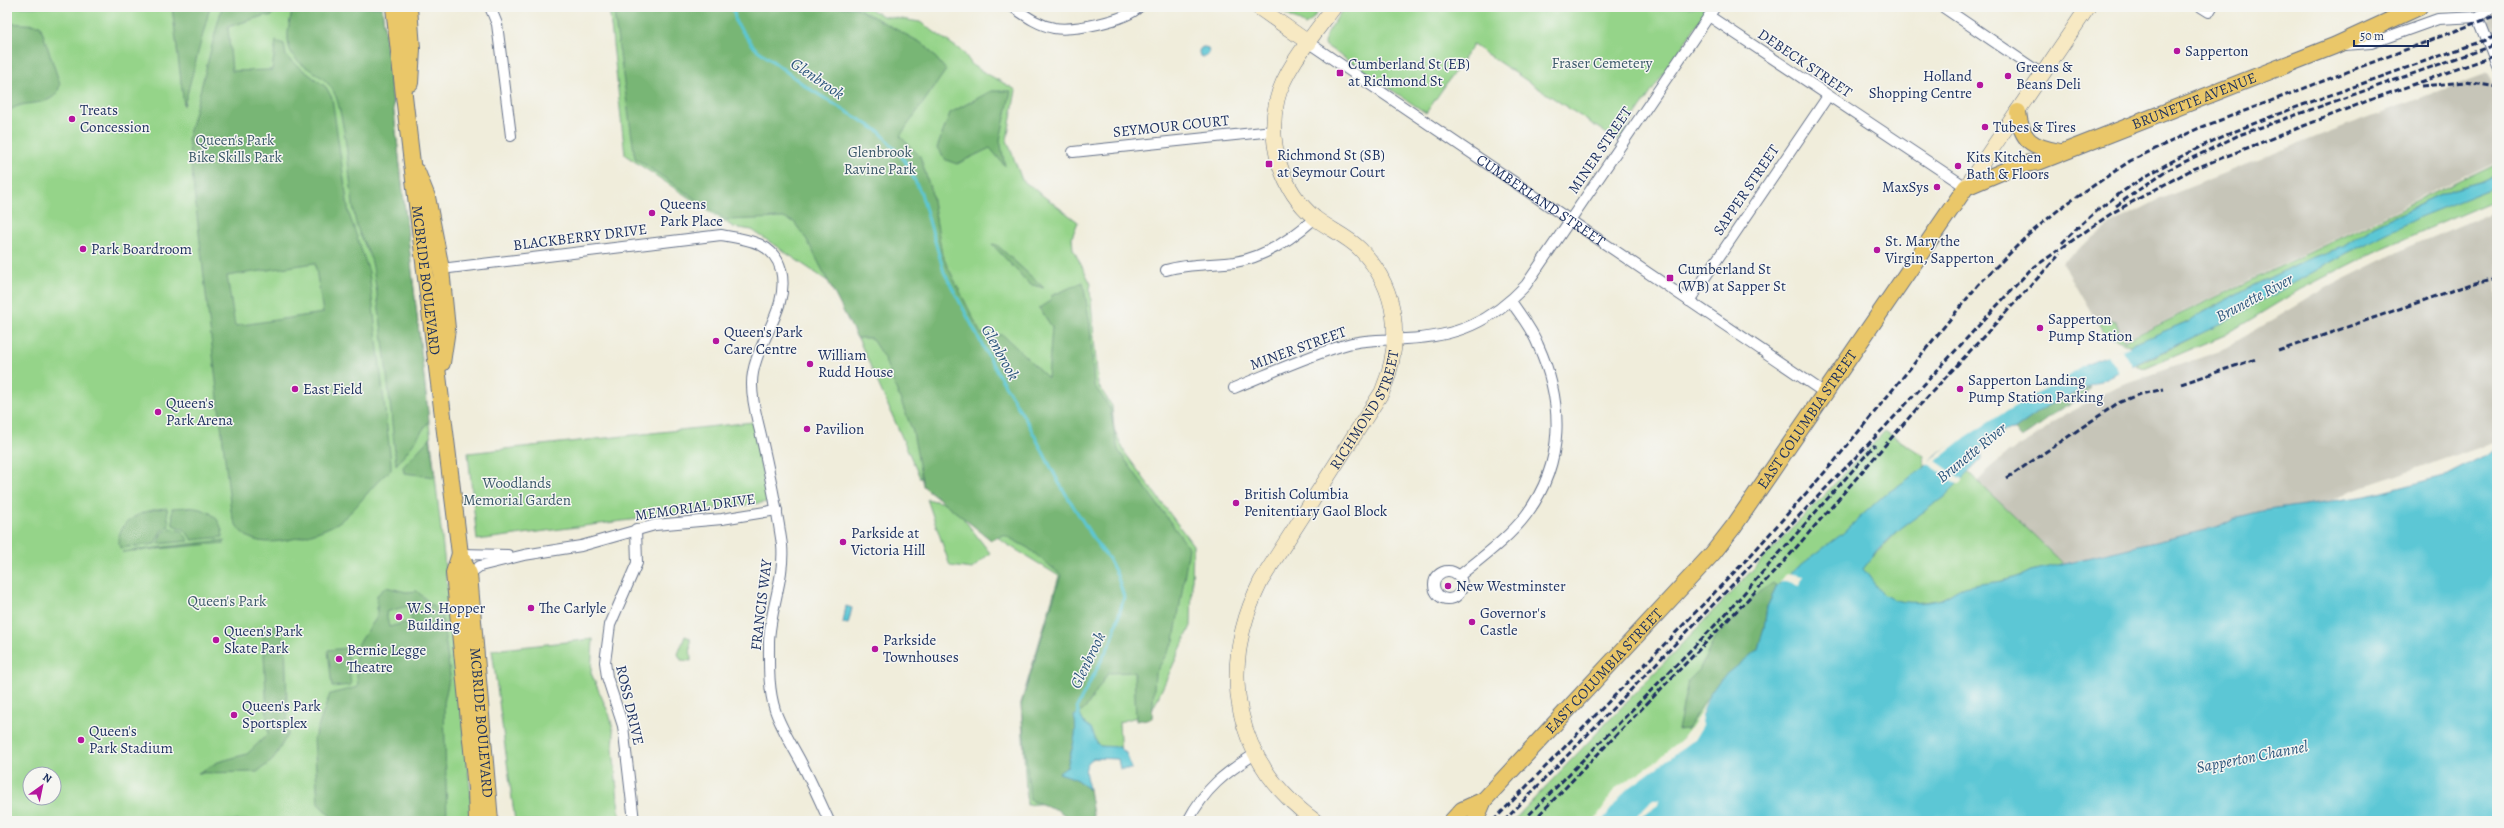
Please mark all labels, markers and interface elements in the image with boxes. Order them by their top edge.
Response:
scale bar [2354,22,2428,48]
street label: DEBECK STREET [1754,24,1857,102]
text: 50 m [2360,28,2384,44]
place label: Sapperton [2185,41,2249,61]
marker: Sapperton [2172,46,2182,56]
water label: Glenbrook [786,53,849,105]
park label: Fraser Cemetery [1552,53,1653,73]
place label: Cumberland St (EB) at Richmond St [1348,54,1470,91]
place label: Greens & Beans Deli [2016,57,2081,94]
place label: Holland Shopping Centre [1869,66,1973,103]
street label: BRUNETTE AVENUE [2129,67,2259,134]
marker: Cumberland St (EB) at Richmond St [1335,68,1345,78]
marker: Greens & Beans Deli [2003,71,2013,81]
marker: Holland Shopping Centre [1975,80,1985,90]
place label: Treats Concession [80,100,150,137]
street label: MINER STREET [1563,102,1637,198]
street label: SEYMOUR COURT [1112,110,1231,142]
marker: Treats Concession [67,114,77,124]
place label: Tubes & Tires [1993,117,2076,137]
marker: Tubes & Tires [1980,122,1990,132]
park label: Queen's Park Bike Skills Park [188,130,282,167]
street label: SAPPER STREET [1708,140,1784,239]
park label: Glenbrook Ravine Park [844,142,917,179]
place label: Richmond St (SB) at Seymour Court [1277,145,1385,182]
place label: Kits Kitchen Bath & Floors [1966,147,2049,184]
street label: CUMBERLAND STREET [1472,149,1610,251]
marker: Richmond St (SB) at Seymour Court [1264,159,1274,169]
marker: Kits Kitchen Bath & Floors [1953,161,1963,171]
place label: MaxSys [1882,177,1929,197]
marker: MaxSys [1932,182,1942,192]
place label: Queens Park Place [660,194,723,231]
street label: MCBRIDE BOULEVARD [407,204,445,356]
marker: Queens Park Place [647,208,657,218]
street label: BLACKBERRY DRIVE [512,219,648,255]
place label: St. Mary the Virgin, Sapperton [1884,231,1994,268]
place label: Park Boardroom [91,239,193,259]
marker: Park Boardroom [78,244,88,254]
marker: St. Mary the Virgin, Sapperton [1872,245,1882,255]
place label: Cumberland St (WB) at Sapper St [1678,259,1786,296]
water label: Brunette River [2212,268,2297,327]
marker: Cumberland St (WB) at Sapper St [1665,273,1675,283]
place label: Sapperton Pump Station [2048,309,2133,346]
water label: Glenbrook [976,321,1024,384]
street label: MINER STREET [1247,321,1350,375]
place label: Queen's Park Care Centre [724,322,803,359]
marker: Sapperton Pump Station [2035,323,2045,333]
marker: Queen's Park Care Centre [711,336,721,346]
place label: William Rudd House [817,345,894,382]
street label: EAST COLUMBIA STREET [1752,345,1862,493]
street label: RICHMOND STREET [1325,348,1404,473]
marker: William Rudd House [805,359,815,369]
place label: Sapperton Landing Pump Station Parking [1968,370,2104,407]
place label: East Field [303,379,363,399]
marker: East Field [290,384,300,394]
marker: Sapperton Landing Pump Station Parking [1955,384,1965,394]
place label: Queen's Park Arena [166,393,233,430]
marker: Queen's Park Arena [153,407,163,417]
water label: Brunette River [1932,417,2012,488]
place label: Pavilion [815,419,864,439]
marker: Pavilion [802,424,812,434]
park label: Woodlands Memorial Garden [463,473,571,510]
place label: British Columbia Penitentiary Gaol Block [1244,484,1388,521]
street label: MEMORIAL DRIVE [633,489,757,525]
marker: British Columbia Penitentiary Gaol Block [1231,498,1241,508]
place label: Parkside at Victoria Hill [850,523,926,560]
marker: Parkside at Victoria Hill [838,537,848,547]
street label: FRANCIS WAY [745,557,777,652]
place label: New Westminster [1456,576,1566,596]
marker: New Westminster [1443,581,1453,591]
park label: Queen's Park [188,591,267,611]
place label: W.S. Hopper Building [406,598,485,635]
place label: The Carlyle [539,598,607,618]
marker: The Carlyle [526,603,536,613]
place label: Governor's Castle [1480,603,1546,640]
street label: EAST COLUMBIA STREET [1541,603,1667,738]
marker: W.S. Hopper Building [394,612,404,622]
marker: Governor's Castle [1467,617,1477,627]
place label: Queen's Park Skate Park [224,621,303,658]
water label: Glenbrook [1065,628,1111,692]
place label: Parkside Townhouses [883,630,959,667]
marker: Queen's Park Skate Park [211,635,221,645]
place label: Bernie Legge Theatre [347,640,427,677]
marker: Parkside Townhouses [870,644,880,654]
street label: MCBRIDE BOULEVARD [465,647,498,798]
marker: Bernie Legge Theatre [334,654,344,664]
street label: ROSS DRIVE [611,663,649,747]
place label: Queen's Park Sportsplex [242,696,321,733]
marker: Queen's Park Sportsplex [229,710,239,720]
place label: Queen's Park Stadium [89,721,173,758]
marker: Queen's Park Stadium [76,735,86,745]
water label: Sapperton Channel [2194,735,2310,779]
north arrow [22,766,62,806]
text: N [40,770,55,787]

